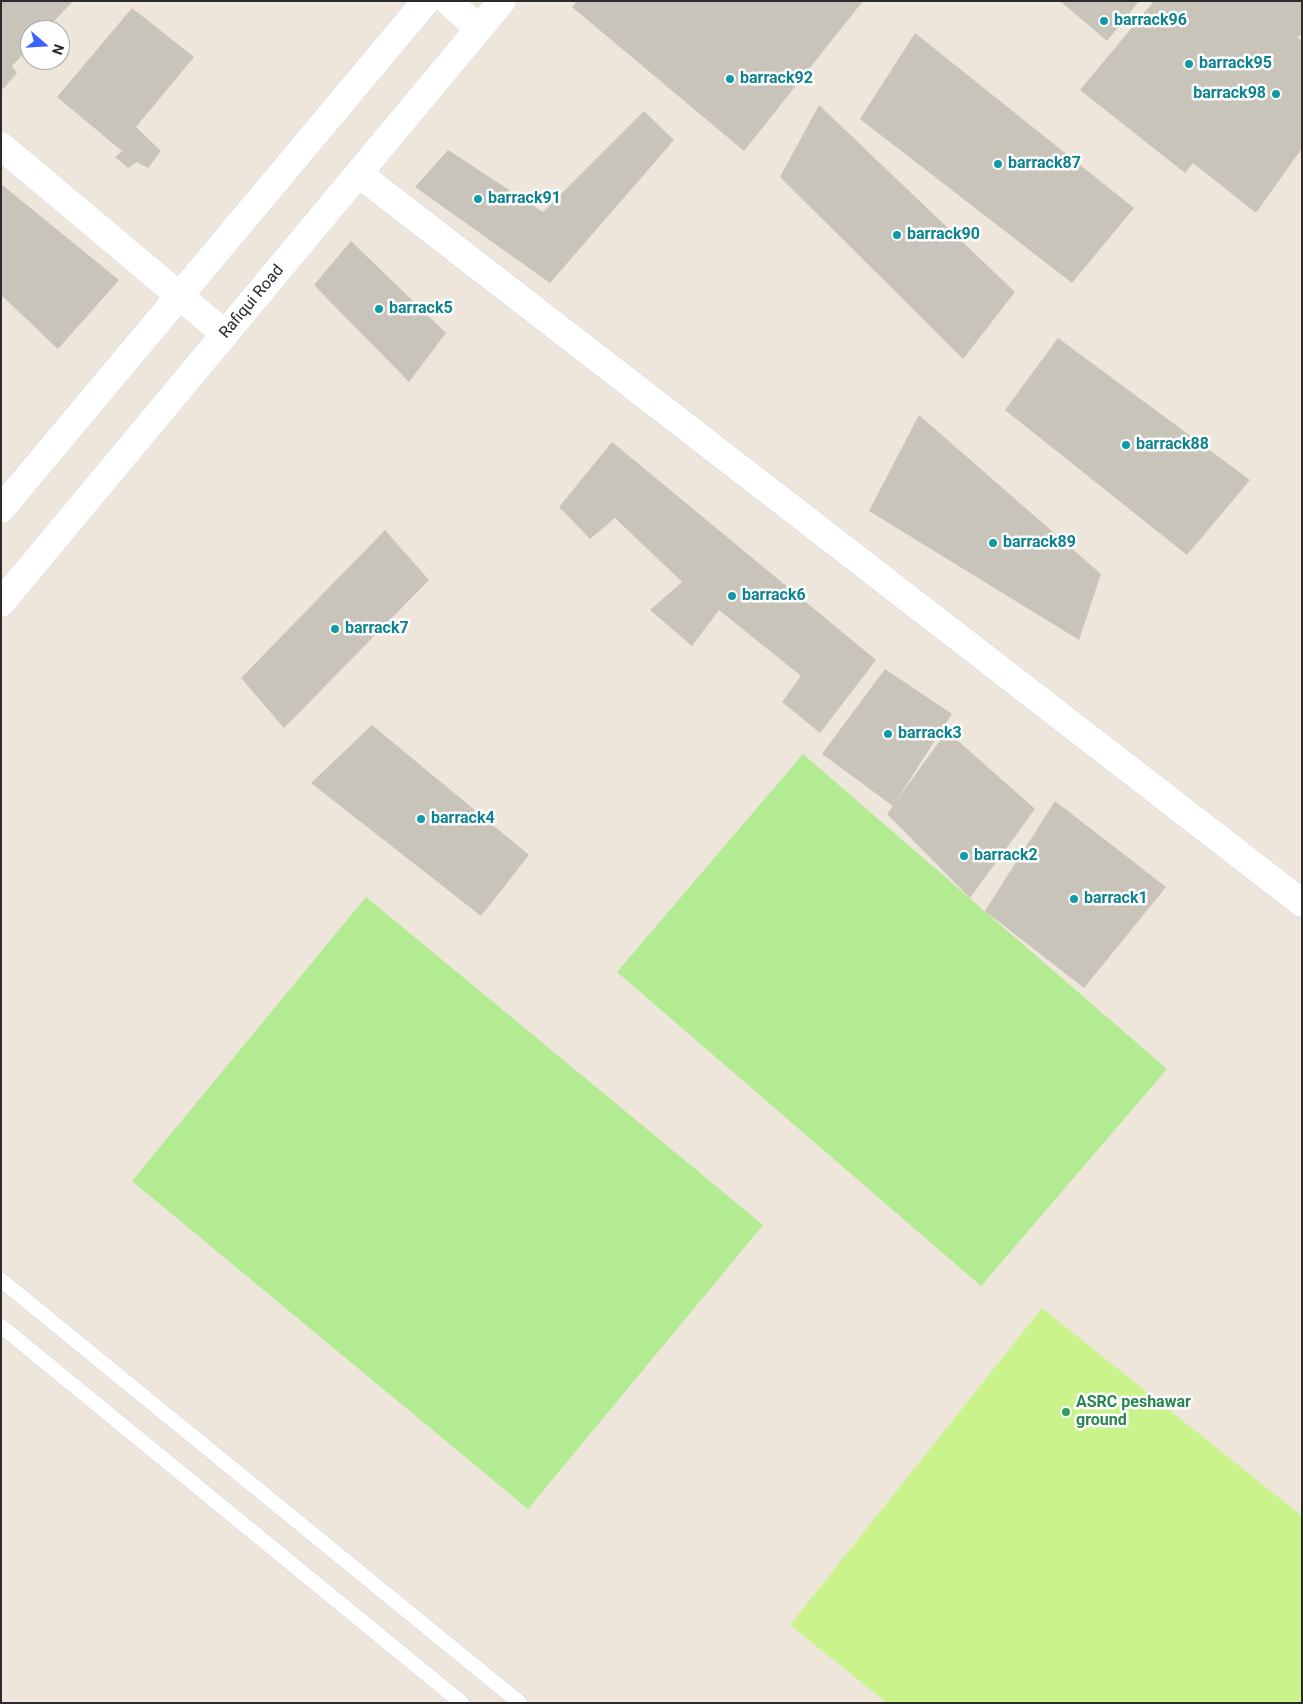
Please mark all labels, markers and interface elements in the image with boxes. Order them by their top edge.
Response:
place label: barrack96 [1114,11,1187,31]
marker: barrack96 [1098,15,1110,27]
north arrow [20,20,70,70]
text: N [49,42,67,57]
place label: barrack95 [1199,54,1272,74]
marker: barrack95 [1183,58,1195,70]
place label: barrack92 [740,69,813,89]
marker: barrack92 [724,73,736,85]
place label: barrack98 [1193,84,1266,104]
marker: barrack98 [1270,88,1282,100]
place label: barrack87 [1008,154,1081,174]
marker: barrack87 [992,158,1004,170]
place label: barrack91 [488,189,561,209]
marker: barrack91 [472,193,484,205]
place label: barrack90 [907,225,980,245]
marker: barrack90 [891,229,903,241]
street label: Rafiqui Road [216,261,288,343]
place label: barrack5 [389,299,453,319]
marker: barrack5 [373,303,385,315]
place label: barrack88 [1136,435,1209,455]
marker: barrack88 [1120,439,1132,451]
place label: barrack89 [1003,533,1076,553]
marker: barrack89 [987,537,999,549]
place label: barrack6 [742,586,806,606]
marker: barrack6 [726,590,738,602]
place label: barrack7 [345,619,409,639]
marker: barrack7 [329,623,341,635]
place label: barrack3 [898,724,962,744]
marker: barrack3 [882,728,894,740]
place label: barrack4 [431,809,495,829]
marker: barrack4 [415,813,427,825]
place label: barrack2 [974,846,1038,866]
marker: barrack2 [958,850,970,862]
place label: barrack1 [1084,889,1148,909]
marker: barrack1 [1068,893,1080,905]
place label: ASRC peshawar ground [1076,1393,1191,1431]
marker: ASRC peshawar ground [1060,1406,1072,1418]

